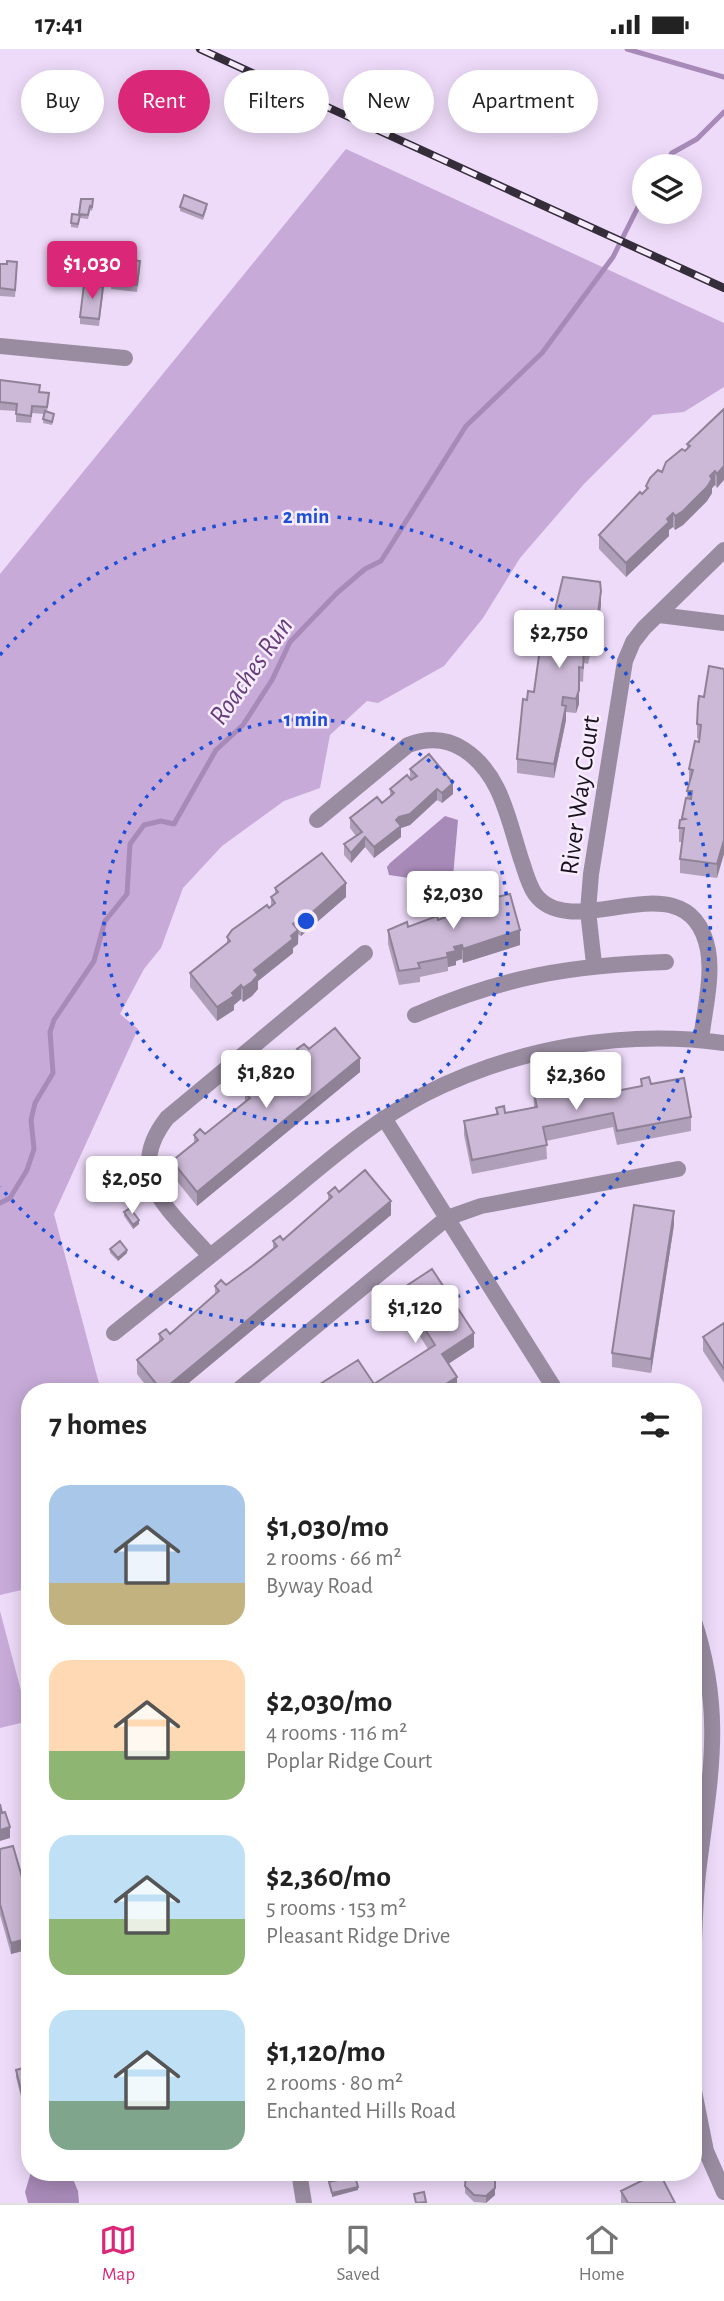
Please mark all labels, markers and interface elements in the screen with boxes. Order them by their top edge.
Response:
text: 17:41 [35,11,84,37]
chip: Buy [21,70,104,133]
chip: Rent [118,70,210,133]
chip: Filters [224,70,329,133]
chip: New [343,70,434,133]
chip: Apartment [448,70,598,133]
map controls [632,154,702,224]
button: layers [632,154,702,224]
pin: $1,030 [35,241,149,301]
text: $1,030 [63,252,121,275]
text: 2 min [283,506,329,527]
pin: $2,750 [502,611,616,670]
water label: Roaches Run [205,612,299,730]
text: $2,750 [530,621,588,644]
text: 1 min [284,709,328,730]
street label: River Way Court [556,714,604,876]
pin: $2,030 [396,871,510,931]
text: $2,030 [423,882,483,905]
centre of rings [294,909,318,933]
pin: $1,820 [209,1051,323,1110]
pin: $2,360 [519,1053,633,1112]
text: $1,820 [237,1061,295,1084]
text: $2,360 [546,1063,606,1086]
pin: $2,050 [75,1157,189,1216]
text: $2,050 [102,1167,162,1190]
pin: $1,120 [358,1285,472,1345]
text: $1,120 [388,1296,443,1319]
icon: filters [636,1406,674,1444]
text: 7 homes [49,1410,147,1440]
text: $1,030/mo [266,1512,389,1542]
icon: home [105,1513,189,1597]
text: 2 rooms · 66 m² [266,1547,402,1570]
text: Byway Road [266,1575,373,1598]
text: $2,030/mo [266,1687,392,1717]
icon: home [105,1688,189,1772]
text: 4 rooms · 116 m² [266,1722,407,1745]
text: Poplar Ridge Court [266,1750,432,1773]
text: $2,360/mo [266,1862,391,1892]
icon: home [105,1863,189,1947]
text: 5 rooms · 153 m² [266,1897,406,1920]
text: Pleasant Ridge Drive [266,1925,450,1948]
text: $1,120/mo [266,2037,385,2067]
icon: home [105,2038,189,2122]
text: 2 rooms · 80 m² [266,2072,403,2095]
text: Enchanted Hills Road [266,2100,456,2123]
tab: Map [99,2221,137,2286]
tab: Saved [336,2221,380,2286]
tab: Home [579,2221,625,2286]

